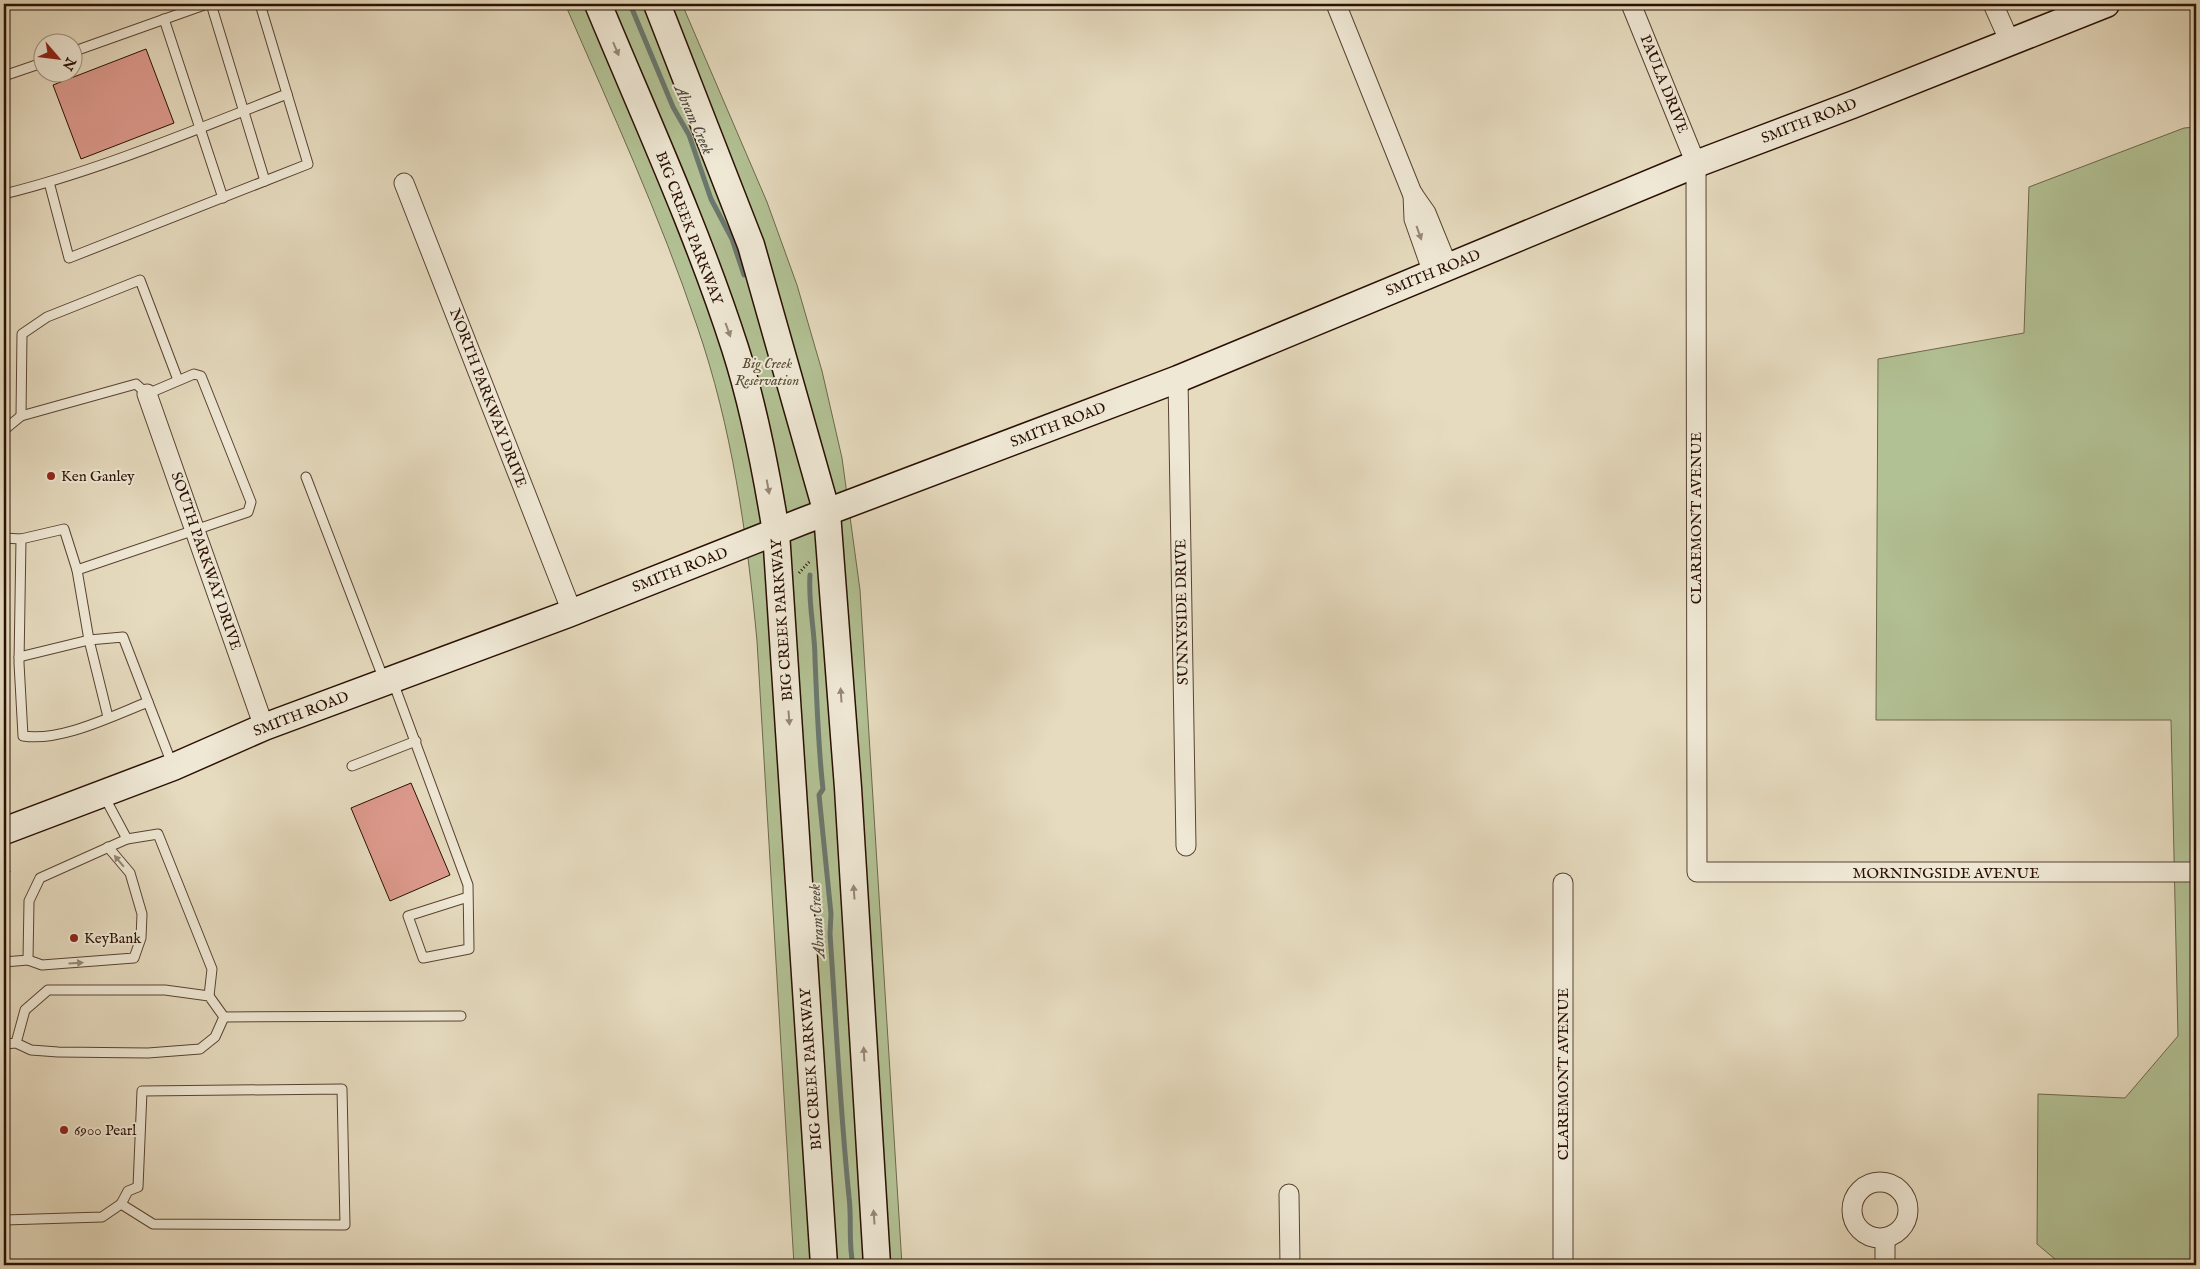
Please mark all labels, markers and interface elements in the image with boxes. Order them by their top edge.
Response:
north arrow [32,32,82,82]
street label: PAULA DRIVE [1636,32,1692,136]
one-way arrow [613,42,621,56]
text: N [58,53,80,73]
water label: Abram Creek [668,80,717,158]
street label: SMITH ROAD [1759,94,1859,148]
street label: BIG CREEK PARKWAY [651,149,727,308]
one-way arrow [1416,226,1423,241]
street label: SMITH ROAD [1383,245,1483,301]
street label: NORTH PARKWAY DRIVE [445,306,531,490]
one-way arrow [724,323,732,338]
park label: Big Creek Reservation [735,354,799,390]
street label: SMITH ROAD [1008,398,1108,452]
street label: CLAREMONT AVENUE [1687,432,1706,604]
place label: Ken Ganley [61,467,135,486]
street label: SOUTH PARKWAY DRIVE [167,469,245,653]
marker: Ken Ganley [45,470,57,482]
one-way arrow [765,479,773,495]
street label: BIG CREEK PARKWAY [767,537,797,702]
street label: SUNNYSIDE DRIVE [1171,539,1193,685]
street label: SMITH ROAD [630,543,730,597]
street label: SMITH ROAD [251,687,351,741]
one-way arrow [836,687,844,703]
one-way arrow [785,711,793,727]
one-way arrow [114,854,125,867]
street label: MORNINGSIDE AVENUE [1852,864,2040,883]
water label: Abram Creek [805,883,831,961]
one-way arrow [850,884,858,900]
place label: KeyBank [84,929,142,948]
marker: KeyBank [68,932,80,944]
one-way arrow [68,958,84,966]
street label: BIG CREEK PARKWAY [796,986,826,1151]
street label: CLAREMONT AVENUE [1554,988,1573,1160]
one-way arrow [859,1046,867,1062]
place label: 6900 Pearl [74,1121,137,1140]
marker: 6900 Pearl [58,1124,70,1136]
one-way arrow [869,1208,877,1224]

